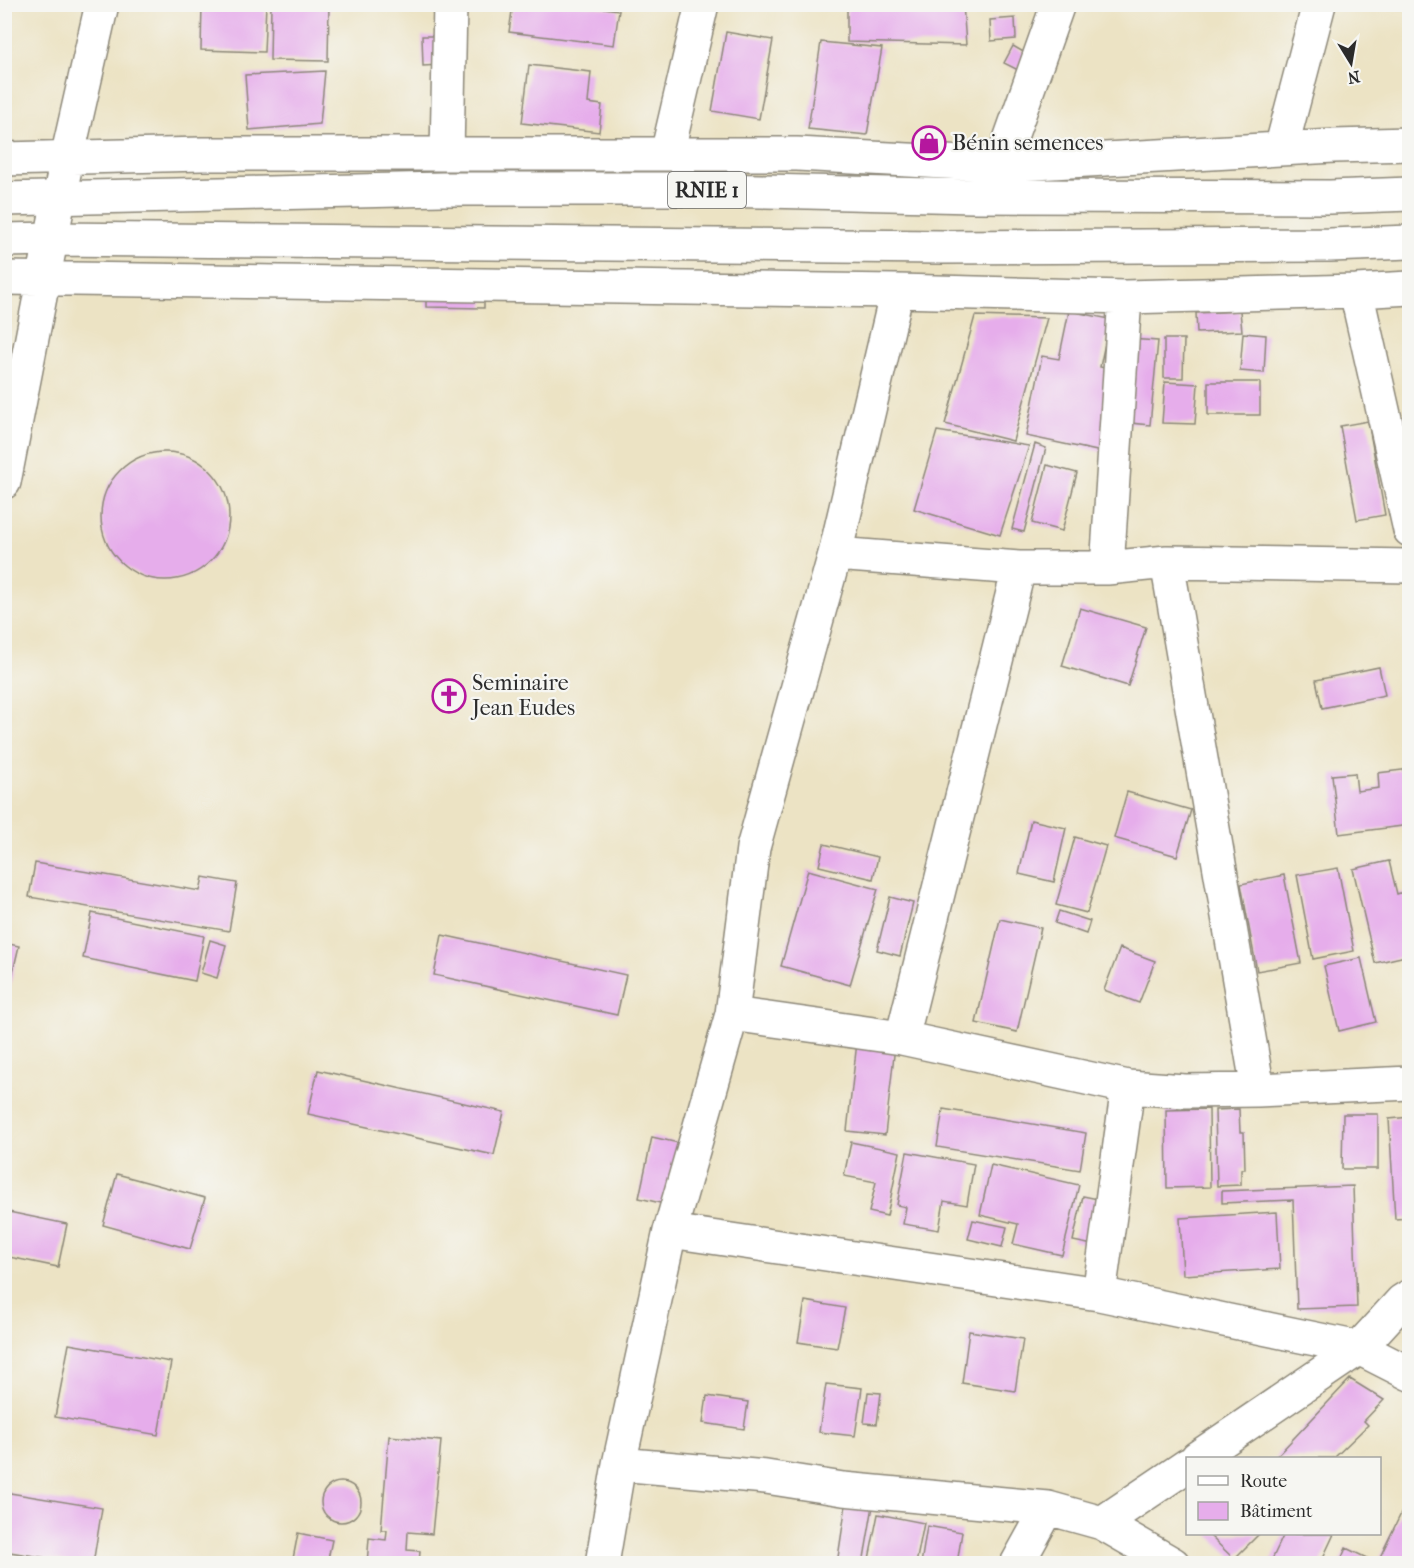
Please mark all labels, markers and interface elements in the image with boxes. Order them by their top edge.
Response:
north arrow [1321,33,1381,93]
text: N [1345,67,1362,88]
shop icon: Bénin semences [911,125,947,161]
place label: Bénin semences [952,130,1103,156]
road number: RNIE 1 [668,172,746,208]
place label: Seminaire Jean Eudes [470,670,575,721]
church icon: Seminaire Jean Eudes [431,678,467,714]
legend [1186,1457,1381,1535]
text: Route [1240,1471,1287,1492]
text: Bâtiment [1240,1501,1313,1522]

